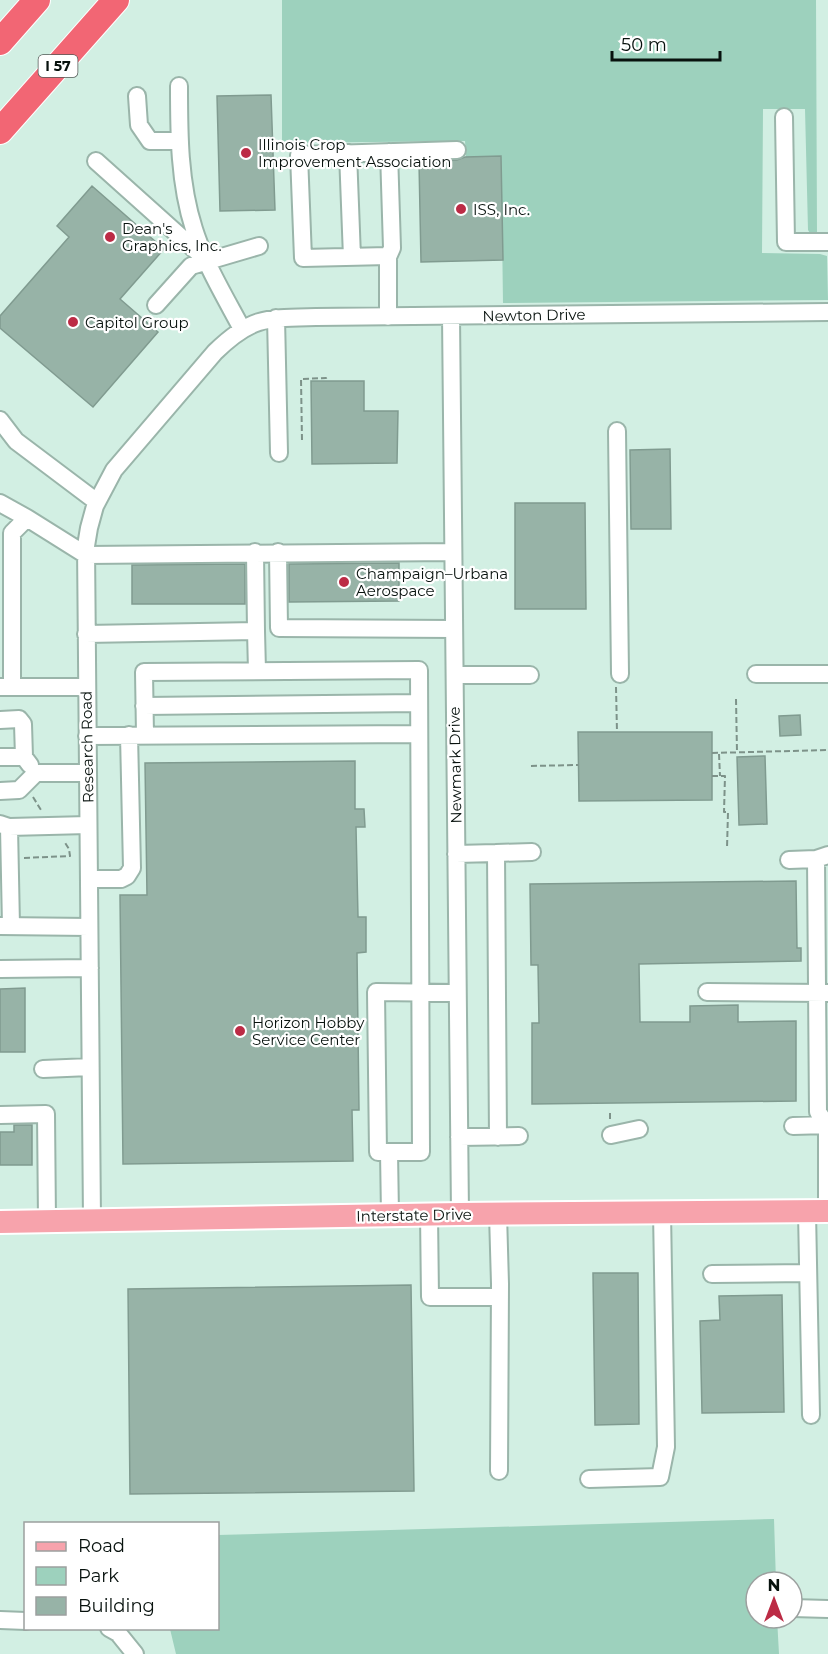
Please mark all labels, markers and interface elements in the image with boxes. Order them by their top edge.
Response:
scale bar [612,24,720,62]
text: 50 m [621,34,667,56]
road number: I 57 [38,55,78,77]
place label: Illinois Crop Improvement Association [258,135,451,171]
marker: Illinois Crop Improvement Association [239,146,253,160]
place label: ISS, Inc. [473,200,530,219]
marker: ISS, Inc. [454,202,468,216]
place label: Dean's Graphics, Inc. [122,219,222,255]
marker: Dean's Graphics, Inc. [103,230,117,244]
street label: Newton Drive [482,305,586,325]
place label: Capitol Group [85,313,189,332]
marker: Capitol Group [66,315,80,329]
place label: Champaign–Urbana Aerospace [356,564,508,600]
marker: Champaign–Urbana Aerospace [337,575,351,589]
street label: Research Road [77,691,97,803]
street label: Newmark Drive [444,706,466,824]
place label: Horizon Hobby Service Center [252,1013,365,1049]
marker: Horizon Hobby Service Center [233,1024,247,1038]
street label: Interstate Drive [356,1204,472,1226]
legend [24,1522,219,1630]
text: Road [78,1535,125,1557]
text: Park [78,1565,119,1587]
north arrow [744,1570,804,1630]
text: N [768,1576,780,1595]
text: Building [78,1595,155,1617]

